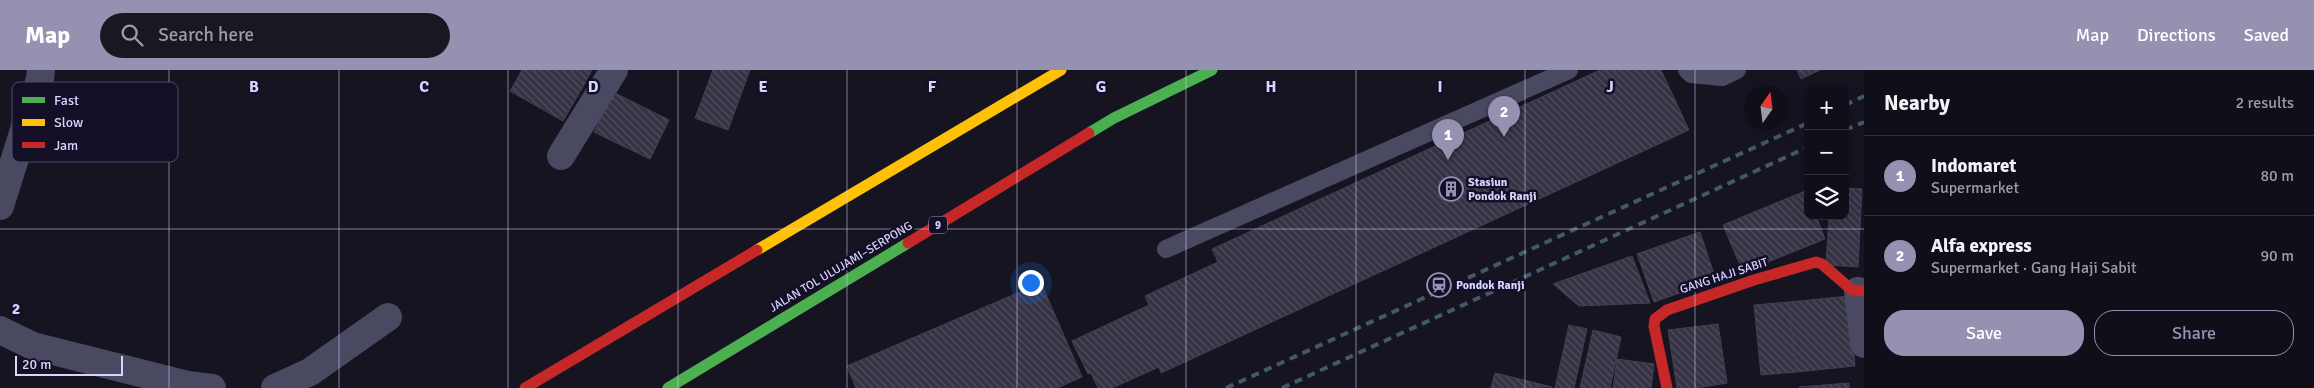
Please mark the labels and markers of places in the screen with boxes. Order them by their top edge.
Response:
pin: 2 [1488,96,1520,137]
pin: 1 [1432,119,1464,160]
place label: Stasiun Pondok Ranji [1468,175,1537,204]
building icon: Stasiun Pondok Ranji [1438,176,1464,202]
station icon: Pondok Ranji [1426,272,1452,298]
place label: Pondok Ranji [1456,278,1525,293]

